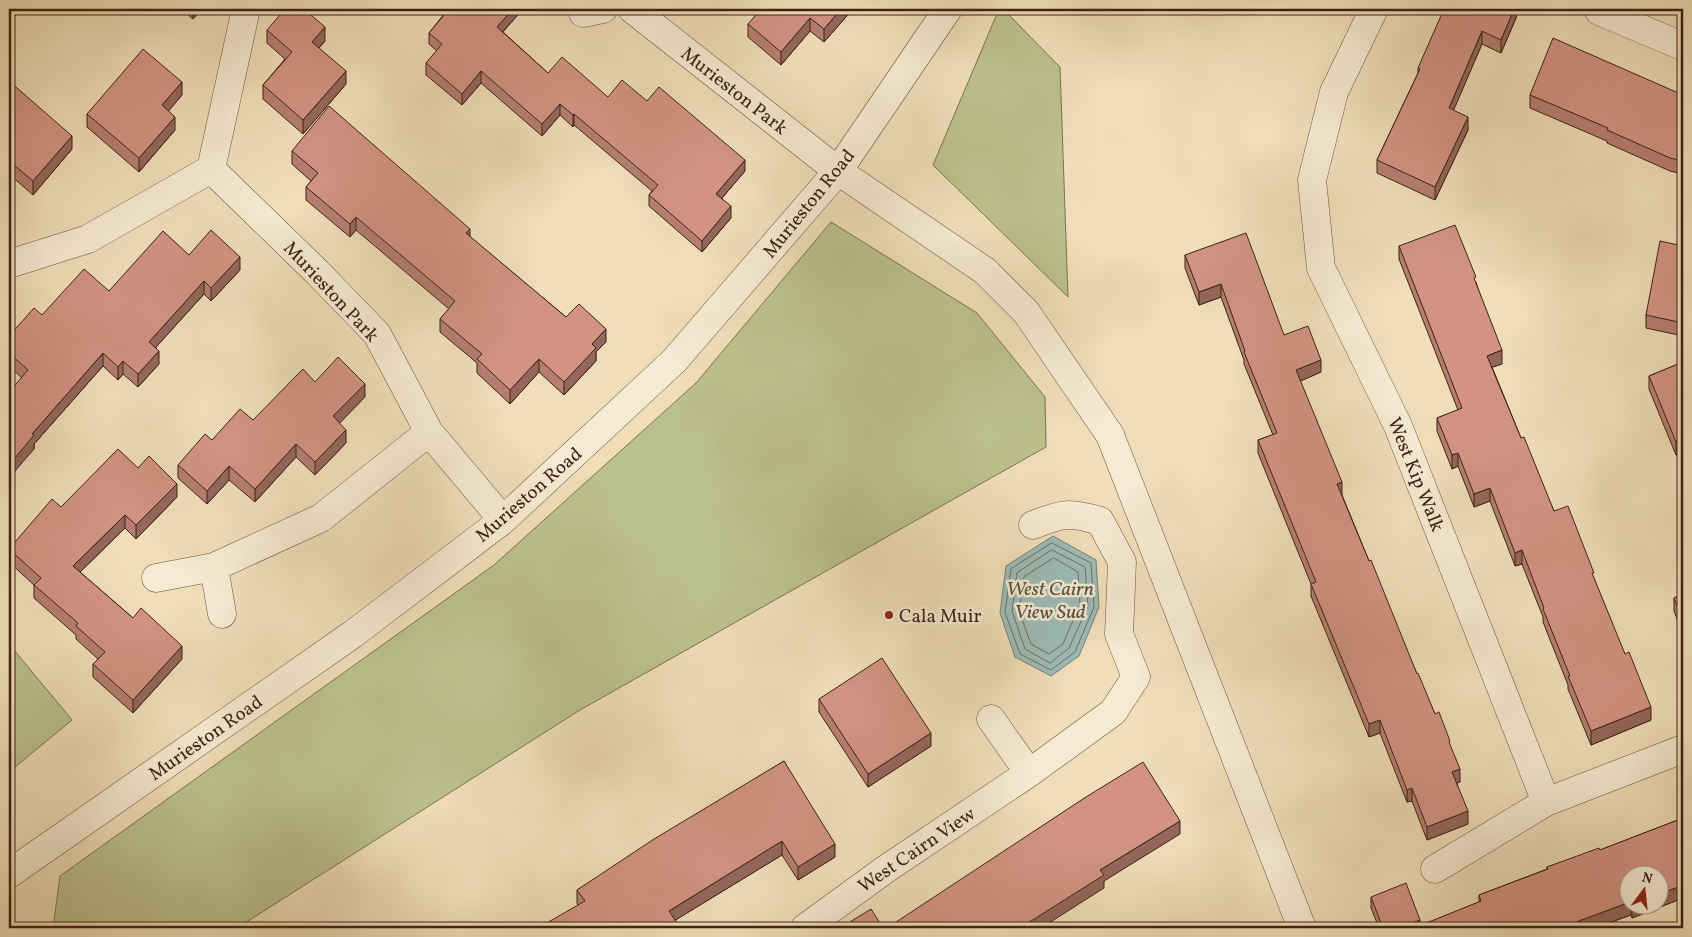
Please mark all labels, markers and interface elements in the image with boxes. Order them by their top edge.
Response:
street label: Murieston Park [675,42,793,142]
street label: Murieston Road [757,144,862,264]
street label: Murieston Park [277,236,384,349]
street label: West Kip Walk [1380,414,1450,536]
street label: Murieston Road [470,442,588,549]
water label: West Cairn View Sud [1006,576,1094,627]
place label: Cala Muir [899,604,982,630]
marker: Cala Muir [883,609,895,621]
street label: Murieston Road [144,690,268,788]
street label: West Cairn View [853,802,981,900]
north arrow [1620,864,1670,914]
text: N [1640,868,1654,889]

